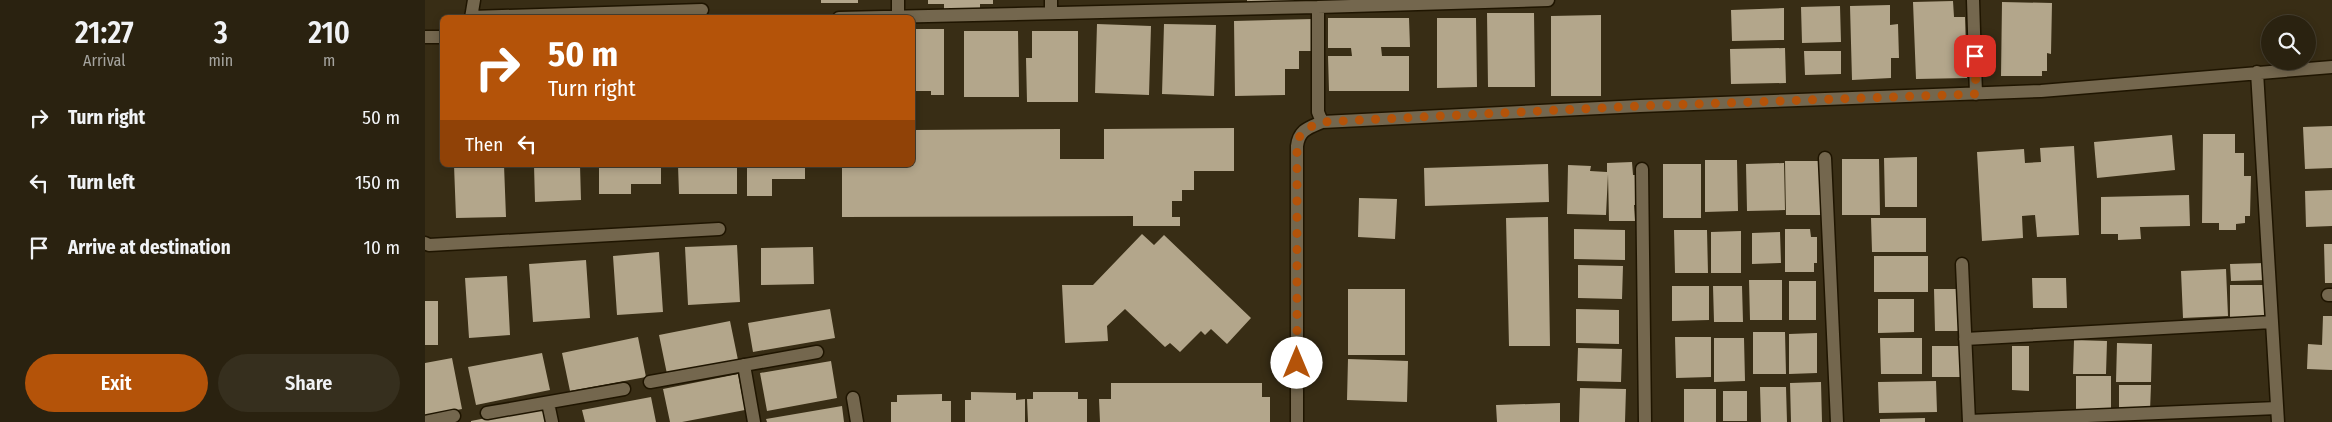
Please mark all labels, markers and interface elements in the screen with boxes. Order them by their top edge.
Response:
text: 21:27 [75,15,134,51]
text: 3 [214,15,228,51]
text: 210 [308,15,350,51]
map controls [2261,15,2316,70]
button: search [2261,15,2316,70]
text: 50 m [548,33,618,75]
icon: right [465,35,530,100]
pin [1954,35,1996,77]
icon: arrive [1961,42,1989,70]
text: Arrival [83,51,125,70]
text: min [209,51,233,70]
text: m [323,51,335,70]
text: Turn right [548,75,636,102]
icon: right [25,104,53,132]
text: Turn right [68,106,145,129]
text: 50 m [362,106,400,129]
icon: left [513,130,541,158]
text: Then [465,133,503,156]
icon: left [25,169,53,197]
text: Turn left [68,171,135,194]
text: 150 m [355,171,400,194]
icon: arrive [25,234,53,262]
text: Arrive at destination [68,236,231,259]
text: 10 m [364,236,400,259]
position arrow [1270,336,1322,388]
button: Exit [25,354,208,412]
button: Share [218,354,400,412]

